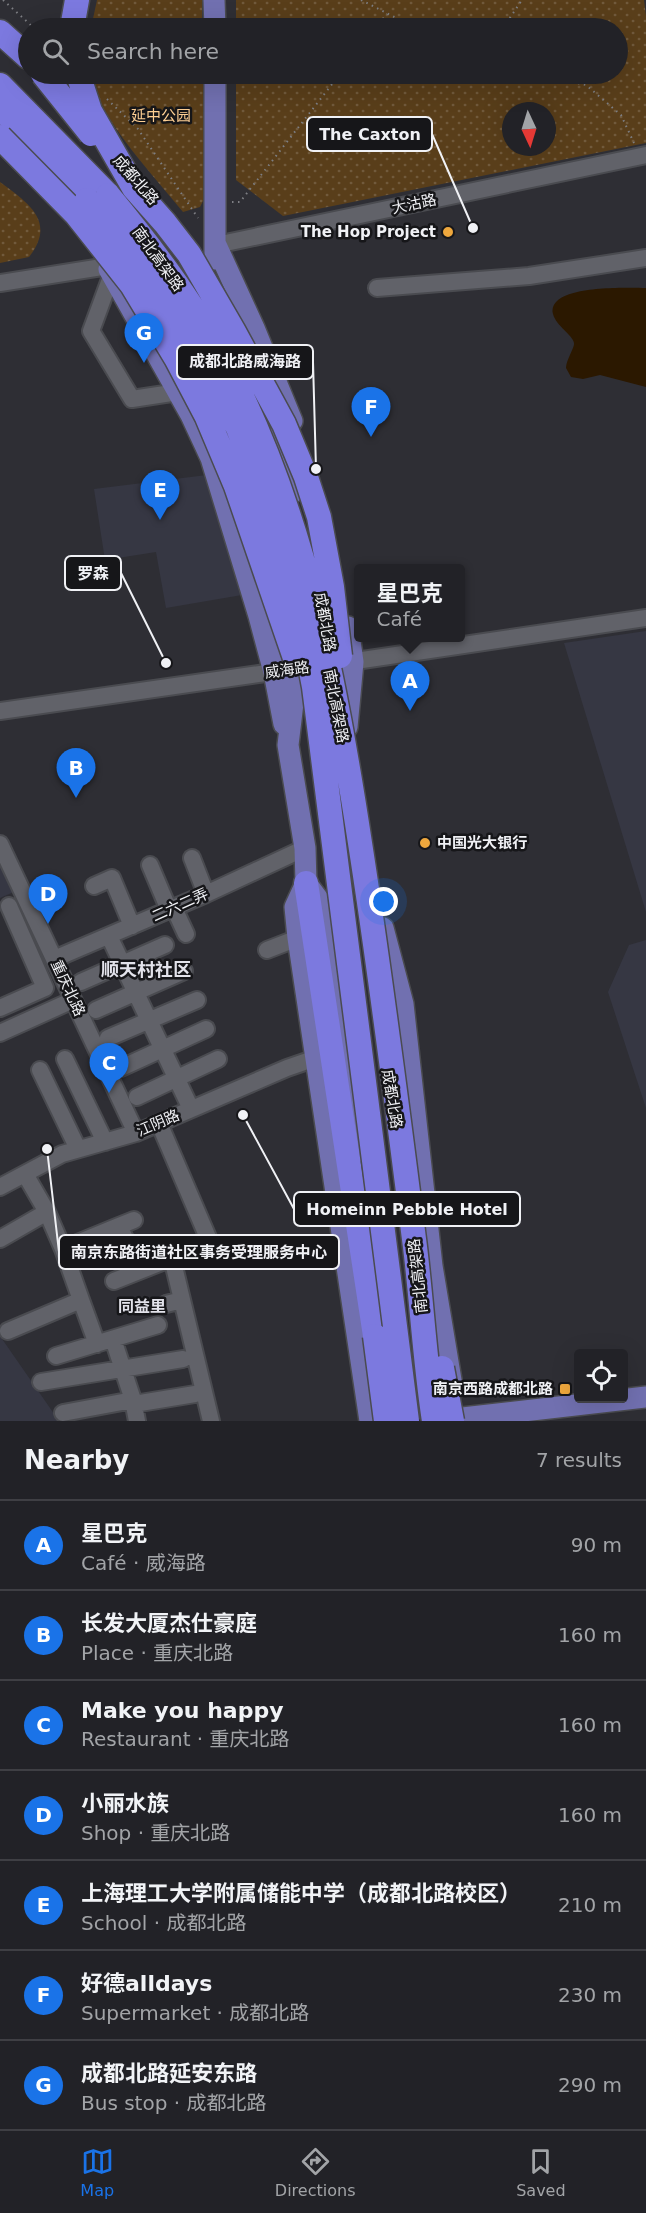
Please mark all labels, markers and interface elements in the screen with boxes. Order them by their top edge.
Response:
search box [18,18,628,84]
icon: search [39,35,72,68]
text: Search here [87,39,219,64]
north arrow [502,102,556,156]
park label: 延中公园 [131,107,191,125]
callout: The Caxton [307,117,432,151]
text: The Caxton [319,125,421,144]
street label: 成都北路 [110,151,162,209]
street label: 大沽路 [390,191,438,217]
street label: 南北高架路 [129,223,187,295]
place label: The Hop Project [301,223,436,241]
marker: The Hop Project [441,225,455,239]
pin: G [124,314,164,363]
callout: 成都北路威海路 [177,345,313,379]
text: 成都北路威海路 [189,352,301,371]
pin: F [352,388,391,437]
pin: E [140,470,180,520]
callout: 罗森 [65,556,121,590]
text: 罗森 [77,564,109,583]
popup [354,564,465,642]
text: 星巴克 [376,581,443,606]
street label: 成都北路 [311,591,339,653]
text: Café [376,607,422,631]
street label: 威海路 [263,658,311,682]
pin: A [390,662,430,711]
street label: 南北高架路 [320,667,352,745]
pin: B [56,748,96,798]
place label: 中国光大银行 [437,834,527,852]
marker: 中国光大银行 [418,836,432,850]
pin: D [28,874,68,924]
street label: 二六二弄 [149,885,211,925]
your location [369,887,398,916]
street label: 重庆北路 [47,957,89,1019]
district label: 顺天村社区 [101,959,191,980]
pin: C [90,1044,128,1093]
street label: 成都北路 [378,1068,406,1130]
street label: 江阴路 [134,1106,182,1140]
callout: Homeinn Pebble Hotel [294,1192,520,1226]
text: Homeinn Pebble Hotel [306,1200,508,1219]
callout: 南京东路街道社区事务受理服务中心 [59,1235,339,1269]
street label: 南北高架路 [405,1238,431,1314]
text: 南京东路街道社区事务受理服务中心 [71,1243,327,1262]
district label: 同益里 [118,1297,166,1316]
map controls [574,1349,628,1403]
button: locate [574,1349,628,1403]
place label: 南京西路成都北路 [433,1380,553,1398]
marker: 南京西路成都北路 [558,1382,572,1396]
text: Nearby [24,1445,129,1475]
text: 7 results [536,1448,622,1472]
text: 星巴克 [81,1521,147,1546]
text: A [36,1533,51,1557]
text: 90 m [571,1533,622,1557]
text: Café · 威海路 [81,1551,206,1575]
text: 长发大厦杰仕豪庭 [81,1611,257,1636]
text: B [36,1623,51,1647]
text: 160 m [558,1623,622,1647]
text: Place · 重庆北路 [81,1641,233,1665]
text: Make you happy [81,1698,283,1723]
text: C [36,1713,51,1737]
text: 160 m [558,1713,622,1737]
text: Restaurant · 重庆北路 [81,1727,290,1751]
text: 小丽水族 [81,1791,169,1816]
text: D [35,1803,52,1827]
text: 160 m [558,1803,622,1827]
text: Shop · 重庆北路 [81,1821,230,1845]
text: 上海理工大学附属储能中学（成都北路校区） [81,1881,521,1906]
text: E [37,1893,50,1917]
text: 210 m [558,1893,622,1917]
text: School · 成都北路 [81,1911,246,1935]
text: 好德alldays [81,1971,212,1996]
text: F [37,1983,50,2007]
text: 230 m [558,1983,622,2007]
text: Supermarket · 成都北路 [81,2001,309,2025]
text: 成都北路延安东路 [81,2061,257,2086]
text: G [35,2073,52,2097]
text: 290 m [558,2073,622,2097]
text: Bus stop · 成都北路 [81,2091,266,2115]
tab: Map [80,2145,114,2200]
tab: Directions [275,2145,355,2200]
tab: Saved [516,2145,566,2200]

